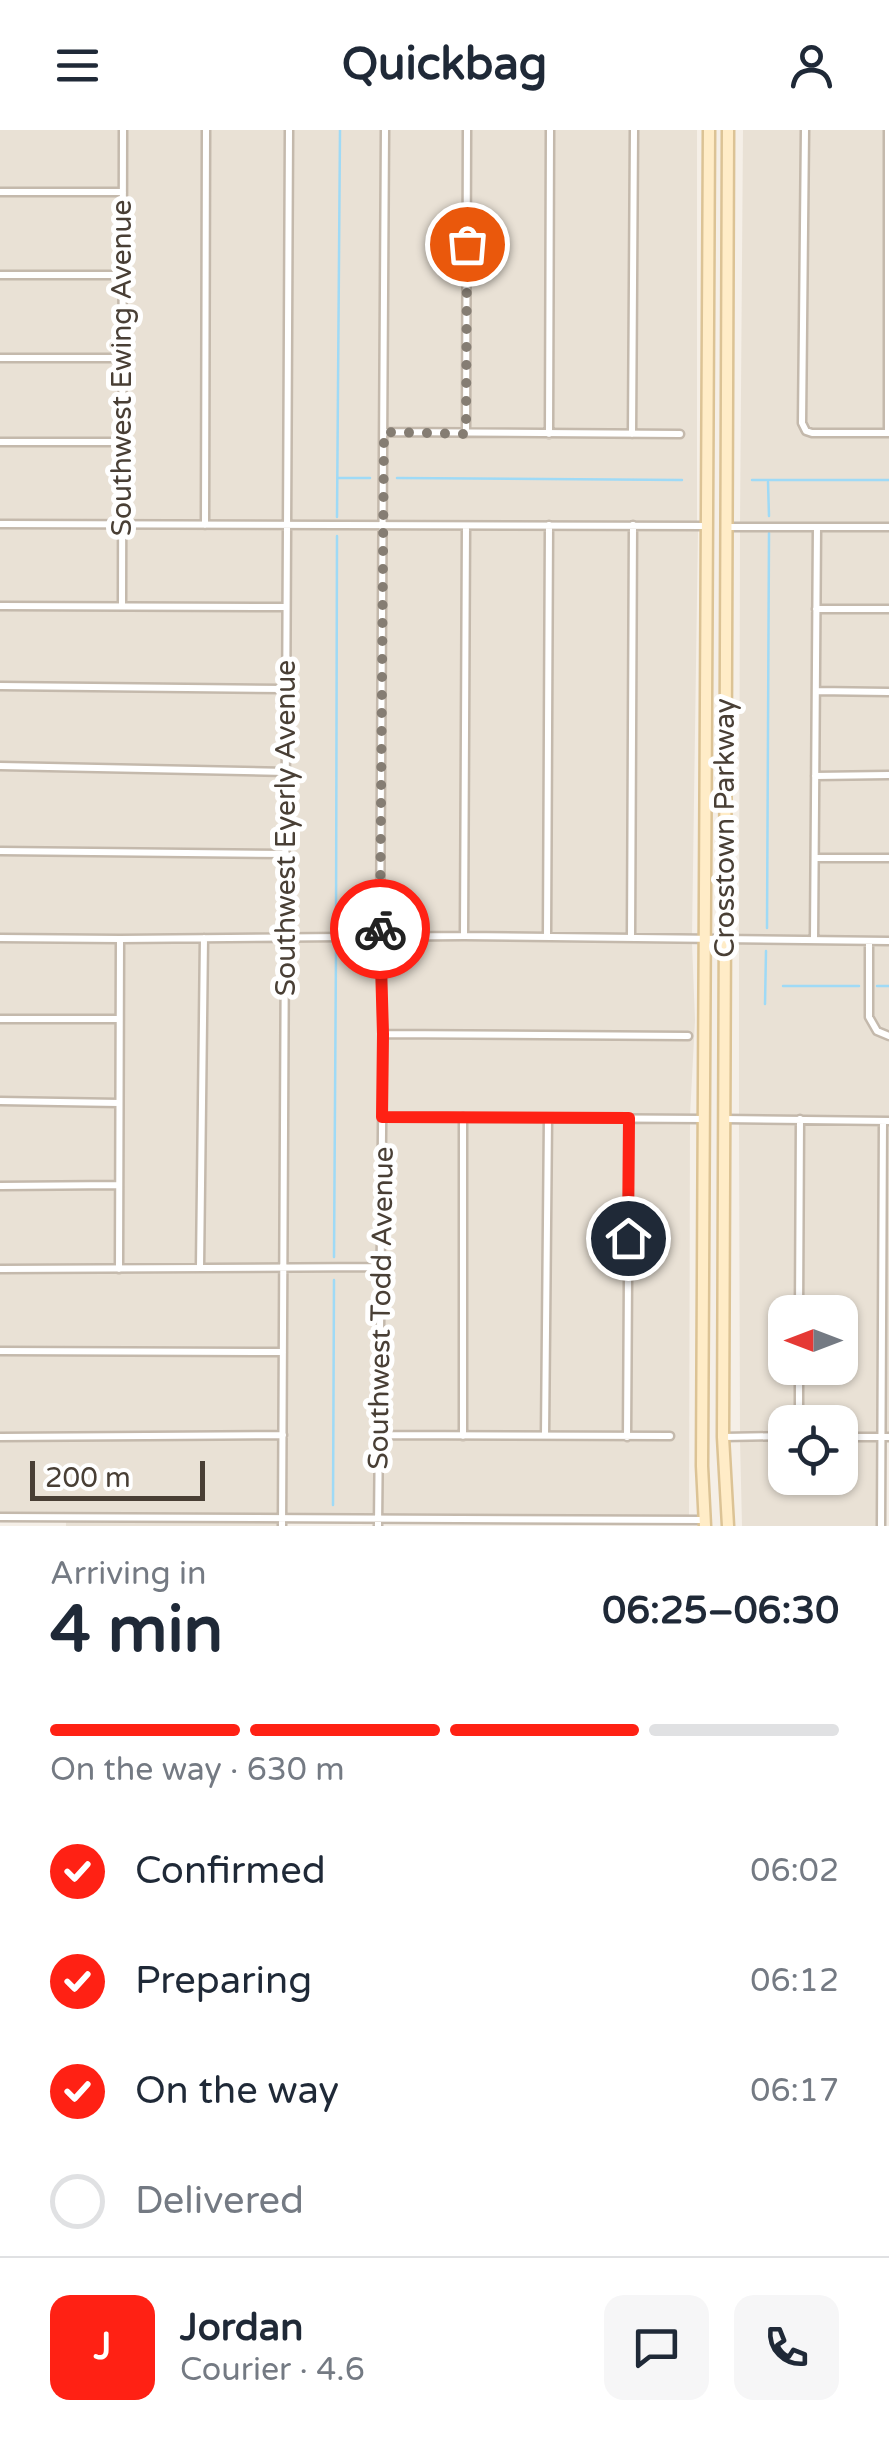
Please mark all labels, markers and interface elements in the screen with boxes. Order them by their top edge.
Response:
icon: menu [50,38,105,93]
text: Quickbag [342,38,547,92]
icon: person [784,38,839,93]
street label: Southwest Ewing Avenue [105,200,139,536]
pin [425,202,510,287]
icon: bag [440,217,495,272]
street label: Southwest Eyerly Avenue [269,660,303,996]
street label: Crosstown Parkway [708,698,742,958]
courier [330,879,430,979]
icon: bike [353,902,408,957]
street label: Southwest Todd Avenue [361,1146,401,1470]
pin [586,1196,671,1281]
icon: home [601,1211,656,1266]
north arrow [768,1295,858,1385]
map controls [768,1295,858,1495]
button: locate [768,1405,858,1495]
scale bar [30,1456,205,1500]
text: 200 m [45,1461,131,1495]
text: Arriving in [50,1555,207,1593]
text: 06:25–06:30 [602,1588,839,1634]
text: 4 min [50,1591,223,1670]
text: On the way · 630 m [50,1751,345,1789]
icon: check [50,1844,105,1899]
text: Confirmed [135,1848,326,1894]
text: 06:02 [750,1852,839,1890]
icon: check [50,1954,105,2009]
text: Preparing [135,1958,312,2004]
text: 06:12 [750,1962,839,2000]
icon: check [50,2064,105,2119]
text: On the way [135,2068,339,2114]
text: 06:17 [750,2072,839,2110]
text: Delivered [135,2178,304,2224]
button: chat [604,2295,709,2400]
button: phone [734,2295,839,2400]
text: Jordan [180,2305,303,2351]
text: J [94,2324,111,2370]
text: Courier · 4.6 [180,2351,365,2389]

